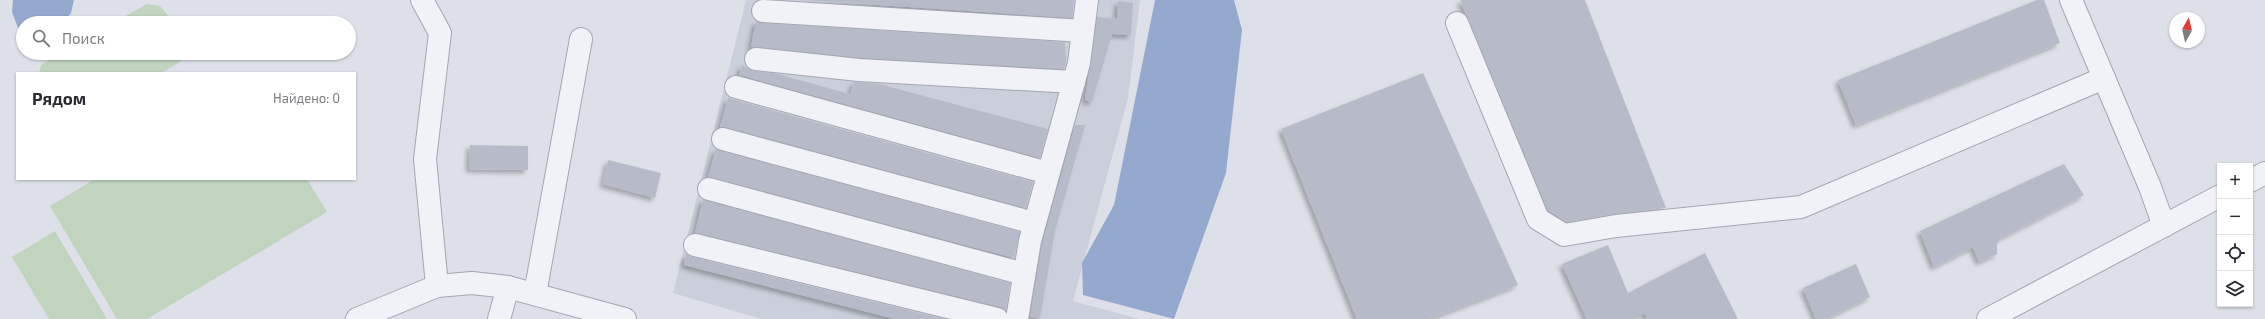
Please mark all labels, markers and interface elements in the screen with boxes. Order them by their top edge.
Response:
north arrow [2169,12,2205,48]
search box [16,16,356,60]
icon: search [30,27,52,49]
text: Поиск [62,29,105,47]
text: Рядом [32,88,86,108]
text: Найдено: 0 [273,90,340,106]
map controls [2217,163,2253,307]
button: + [2217,163,2253,199]
button: − [2217,199,2253,235]
button: locate [2217,235,2253,271]
button: layers [2217,271,2253,307]

